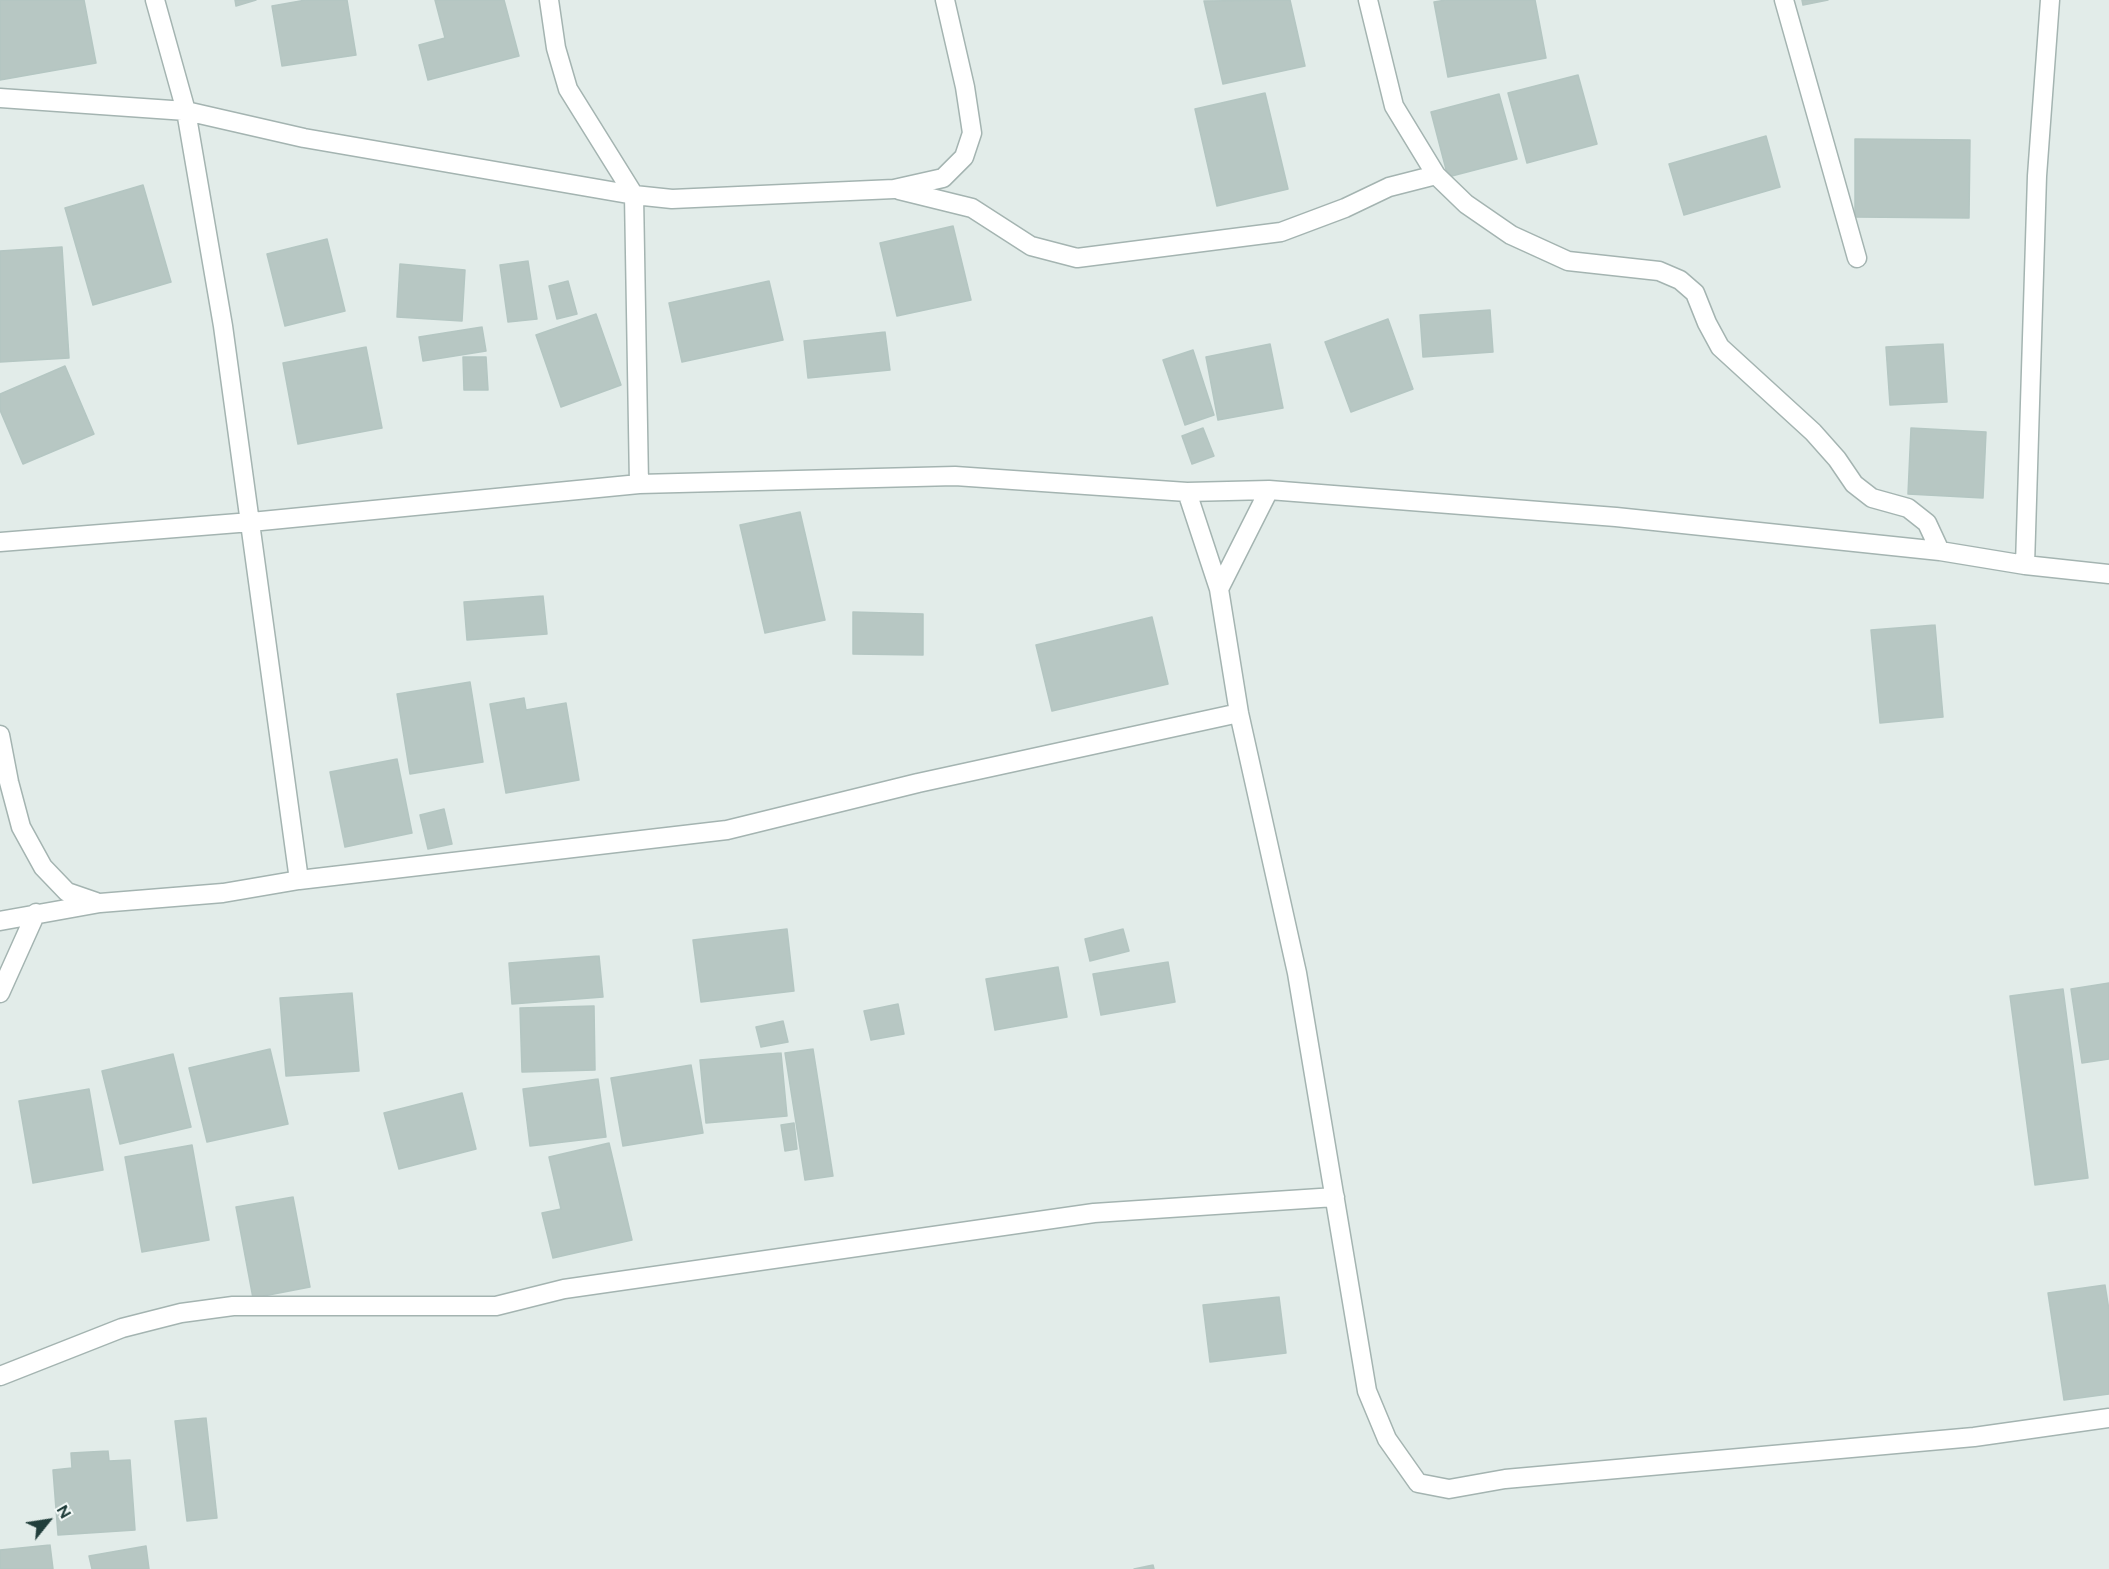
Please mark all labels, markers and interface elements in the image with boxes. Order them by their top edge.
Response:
north arrow [18,1491,78,1551]
text: N [53,1502,75,1522]

